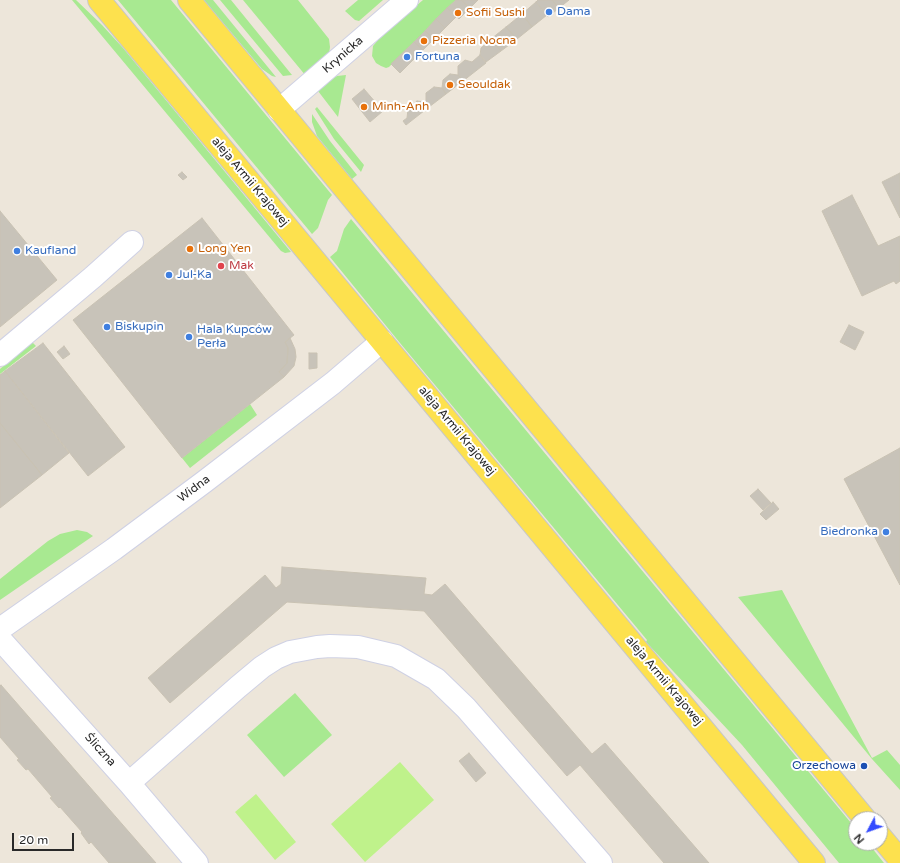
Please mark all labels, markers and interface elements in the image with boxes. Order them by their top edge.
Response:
place label: Dama [557,5,590,19]
place label: Sofii Sushi [466,6,525,20]
marker: Dama [544,7,554,17]
marker: Sofii Sushi [453,8,463,18]
street label: Krynicka [320,34,366,76]
place label: Pizzeria Nocna [432,34,516,48]
marker: Pizzeria Nocna [419,36,429,46]
place label: Fortuna [415,50,460,64]
marker: Fortuna [402,52,412,62]
place label: Seouldak [458,78,511,92]
marker: Seouldak [445,80,455,90]
place label: Minh-Anh [372,100,429,114]
marker: Minh-Anh [359,102,369,112]
street label: aleja Armii Krajowej [209,135,291,229]
place label: Long Yen [198,242,251,256]
place label: Kaufland [25,244,76,258]
marker: Long Yen [185,244,195,254]
marker: Kaufland [12,246,22,256]
place label: Mak [229,259,254,273]
marker: Mak [216,261,226,271]
place label: Jul-Ka [177,268,212,282]
marker: Jul-Ka [164,270,174,280]
place label: Biskupin [115,320,164,334]
marker: Biskupin [102,322,112,332]
place label: Hala Kupców Perła [197,323,272,351]
marker: Hala Kupców Perła [184,332,194,342]
street label: aleja Armii Krajowej [416,384,498,478]
street label: Widna [175,472,213,506]
place label: Biedronka [820,525,878,539]
marker: Biedronka [881,527,891,537]
street label: aleja Armii Krajowej [623,634,705,728]
street label: Śliczna [81,730,119,770]
place label: Orzechowa [792,759,856,773]
marker: Orzechowa [859,761,869,771]
north arrow [848,811,888,851]
scale bar [14,825,76,851]
text: N [852,831,867,846]
text: 20 m [19,833,48,847]

